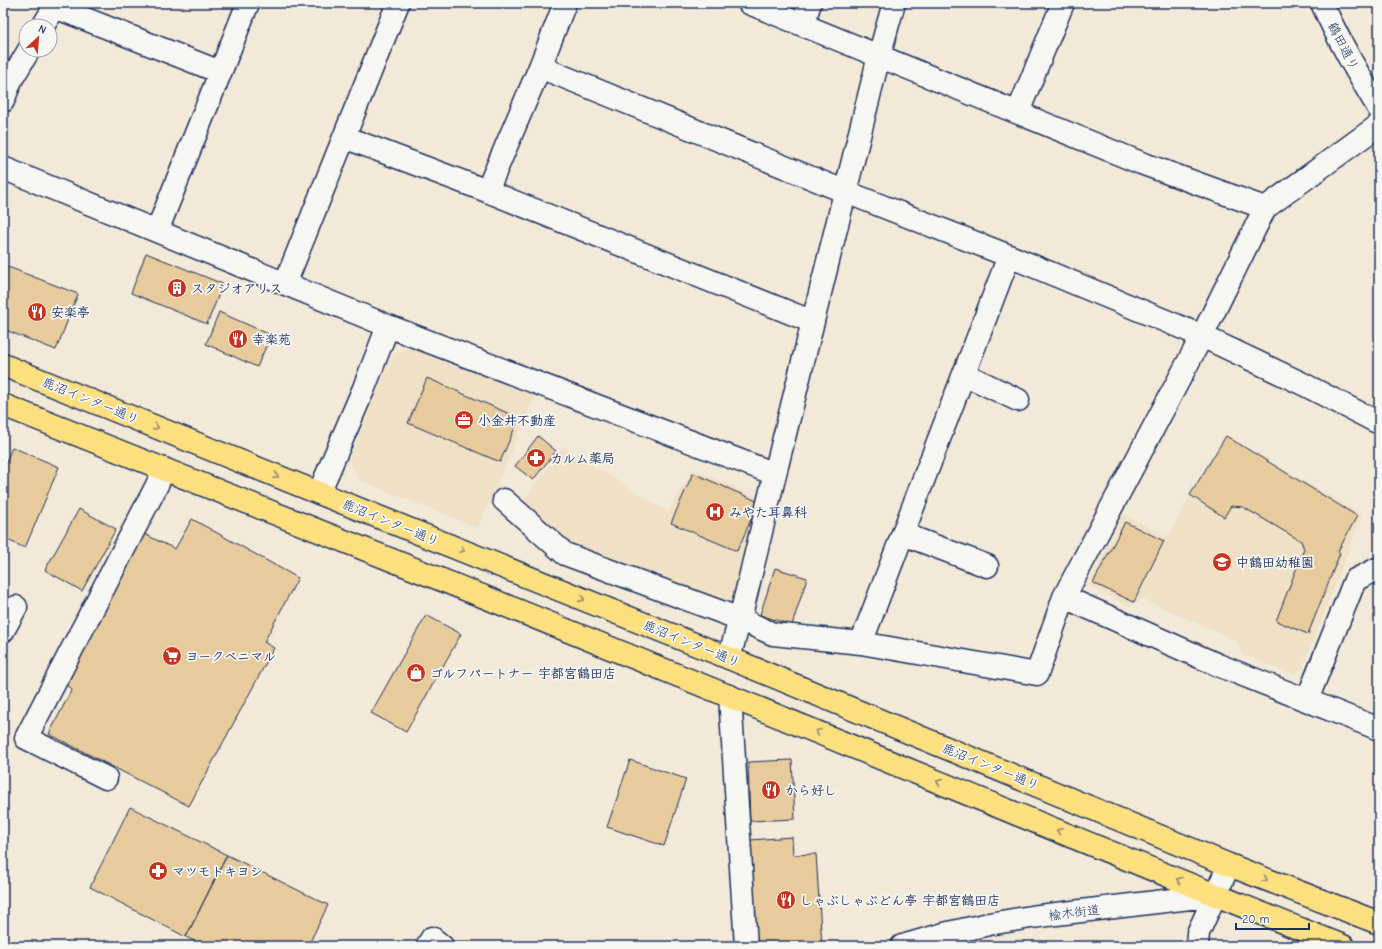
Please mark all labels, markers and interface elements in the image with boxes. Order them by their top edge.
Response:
north arrow [18,18,58,58]
street label: 鶴田通り [1325,20,1362,73]
text: N [36,22,48,37]
building icon: スタジオアリス [166,277,188,299]
place label: スタジオアリス [191,281,282,296]
restaurant icon: 安楽亭 [26,301,48,323]
place label: 安楽亭 [51,305,90,320]
restaurant icon: 幸楽苑 [227,328,249,350]
place label: 幸楽苑 [252,332,291,347]
street label: 鹿沼インター通り [40,374,142,427]
office icon: 小金井不動産 [453,409,475,431]
place label: 小金井不動産 [478,413,556,428]
one-way arrow [151,422,159,430]
pharmacy icon: カルム薬局 [525,447,547,469]
place label: カルム薬局 [550,451,615,466]
one-way arrow [272,471,280,479]
street label: 鹿沼インター通り [340,496,442,549]
hospital icon: みやた耳鼻科 [704,501,726,523]
place label: みやた耳鼻科 [729,505,808,520]
one-way arrow [458,546,465,554]
school or university icon: 中鶴田幼稚園 [1211,551,1233,573]
place label: 中鶴田幼稚園 [1236,555,1314,570]
one-way arrow [579,594,586,602]
street label: 鹿沼インター通り [641,617,743,670]
supermarket icon: ヨークベニマル [161,645,183,667]
place label: ヨークベニマル [186,649,276,664]
shop icon: ゴルフパートナー 宇都宮鶴田店 [405,662,427,684]
place label: ゴルフパートナー 宇都宮鶴田店 [430,666,616,681]
one-way arrow [815,729,822,737]
street label: 鹿沼インター通り [940,740,1042,793]
one-way arrow [935,778,942,786]
restaurant icon: から好し [760,779,782,801]
place label: から好し [785,783,837,798]
one-way arrow [1056,828,1064,836]
pharmacy icon: マツモトキヨシ [147,860,169,882]
place label: マツモトキヨシ [172,864,263,879]
one-way arrow [1262,874,1269,882]
one-way arrow [1176,877,1183,885]
restaurant icon: しゃぶしゃぶどん亭 宇都宮鶴田店 [775,889,797,911]
place label: しゃぶしゃぶどん亭 宇都宮鶴田店 [800,893,1000,908]
street label: 楡木街道 [1047,902,1101,923]
scale bar [1236,905,1309,931]
text: 20 m [1242,912,1270,926]

